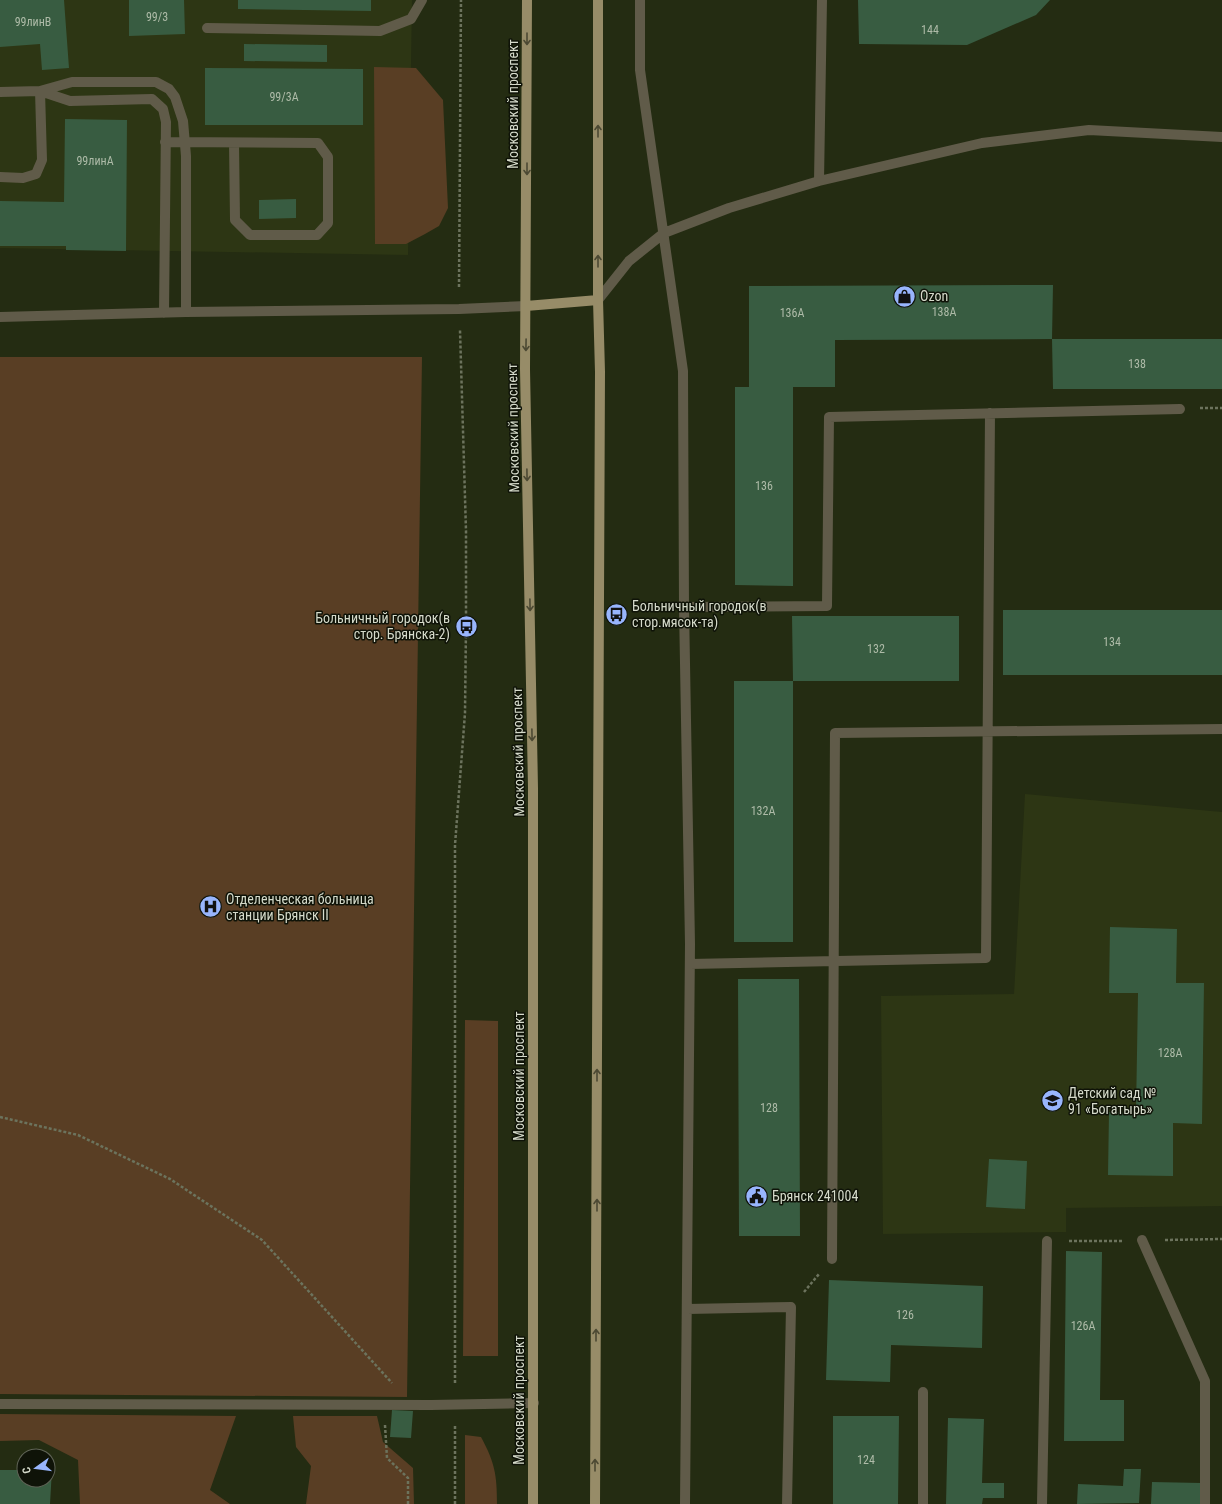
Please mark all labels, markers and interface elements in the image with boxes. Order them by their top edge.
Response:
house number: 99/3 [146,10,168,24]
house number: 99линВ [15,15,51,29]
house number: 144 [921,23,939,37]
one-way arrow [523,32,531,45]
street label: Московский проспект [505,39,521,169]
house number: 99/3А [269,90,299,104]
one-way arrow [594,125,602,138]
house number: 99линА [76,154,114,168]
one-way arrow [523,162,531,175]
one-way arrow [594,255,602,268]
shop icon: Ozon [892,283,918,309]
place label: Ozon [920,288,948,304]
house number: 138А [932,305,956,319]
house number: 136А [780,306,804,320]
one-way arrow [522,338,530,351]
house number: 138 [1128,357,1146,371]
street label: Московский проспект [504,363,522,493]
one-way arrow [523,468,531,481]
house number: 136 [755,479,773,493]
one-way arrow [526,598,534,611]
place label: Больничный городок(в стор.мясок-та) [632,598,767,631]
bus stop icon: Больничный городок(в стор.мясок-та) [603,601,629,627]
place label: Больничный городок(в стор. Брянска-2) [315,610,450,643]
bus stop icon: Больничный городок(в стор. Брянска-2) [453,613,479,639]
house number: 134 [1103,635,1121,649]
house number: 132 [867,642,885,656]
street label: Московский проспект [509,687,527,817]
one-way arrow [528,728,536,741]
house number: 132А [751,804,775,818]
place label: Отделенческая больница станции Брянск II [226,891,374,923]
hospital icon: Отделенческая больница станции Брянск II [198,894,224,920]
street label: Московский проспект [511,1011,527,1141]
house number: 128А [1158,1046,1182,1060]
one-way arrow [593,1069,601,1082]
place label: Детский сад № 91 «Богатырь» [1068,1085,1156,1117]
school or university icon: Детский сад № 91 «Богатырь» [1039,1088,1065,1114]
house number: 128 [760,1101,778,1115]
public building icon: Брянск 241004 [743,1183,769,1209]
place label: Брянск 241004 [772,1188,858,1204]
one-way arrow [593,1199,600,1212]
house number: 126 [896,1308,914,1322]
house number: 126А [1071,1319,1095,1333]
one-way arrow [592,1329,600,1342]
street label: Московский проспект [511,1335,527,1465]
north arrow [16,1448,56,1488]
house number: 124 [857,1453,875,1467]
one-way arrow [591,1459,599,1472]
text: С [20,1466,34,1475]

